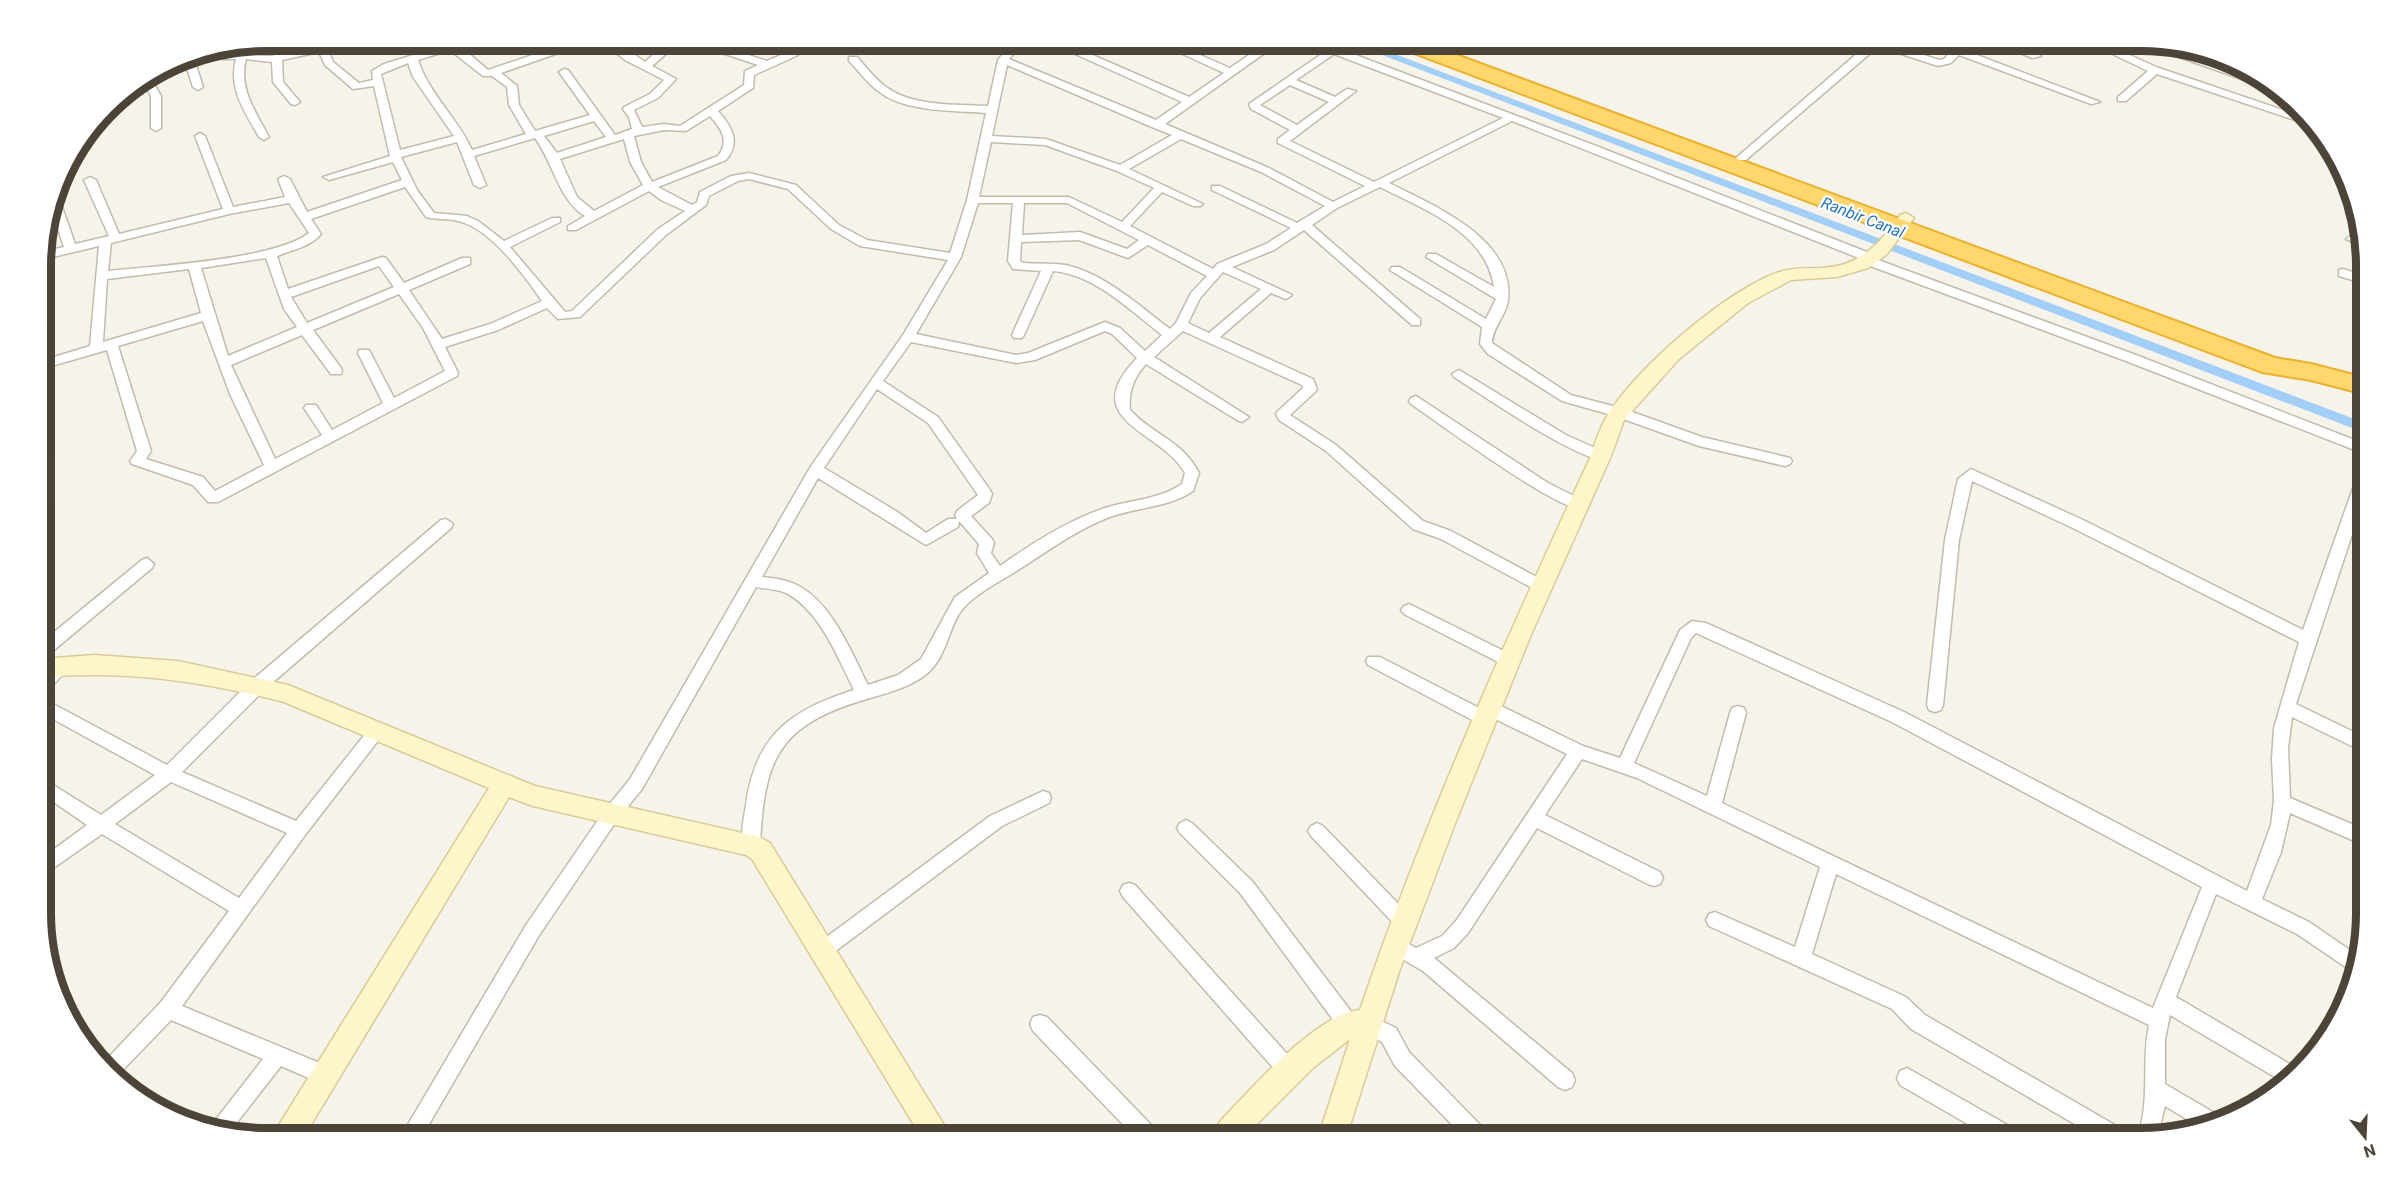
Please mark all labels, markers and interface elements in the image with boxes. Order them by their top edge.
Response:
water label: Ranbir Canal [1819,193,1907,242]
north arrow [2335,1107,2395,1167]
text: N [2361,1140,2378,1162]

